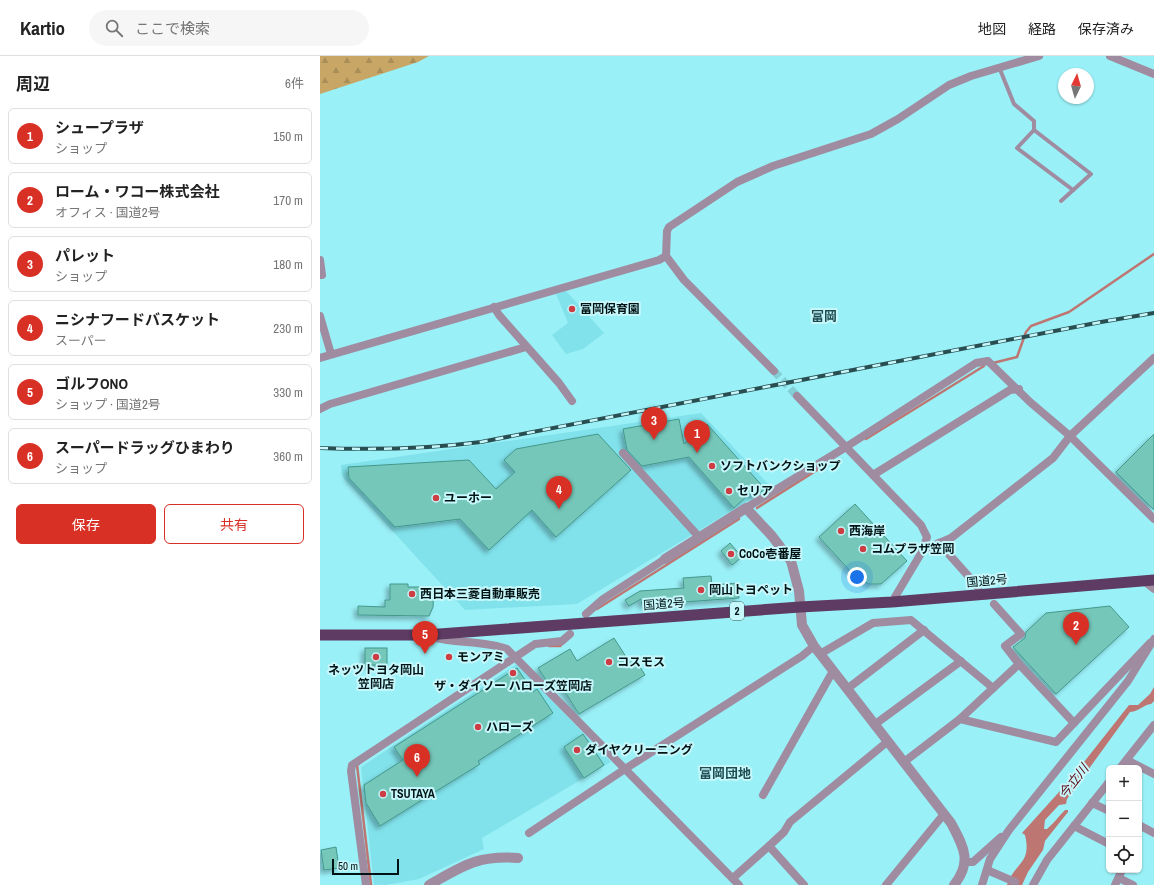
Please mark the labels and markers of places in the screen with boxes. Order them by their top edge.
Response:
place label: 富岡保育園 [580,301,640,317]
marker: 富岡保育園 [567,304,577,314]
pin: 3 [641,407,667,440]
pin: 1 [684,420,710,453]
place label: ソフトバンクショップ [720,458,841,474]
marker: ソフトバンクショップ [707,461,717,471]
pin: 4 [546,476,572,509]
place label: セリア [737,483,773,499]
marker: セリア [724,486,734,496]
place label: ユーホー [444,490,492,506]
marker: ユーホー [431,493,441,503]
place label: 西海岸 [849,523,885,539]
marker: 西海岸 [836,526,846,536]
place label: コムプラザ笠岡 [871,541,954,557]
marker: コムプラザ笠岡 [858,544,868,554]
place label: CoCo壱番屋 [739,546,801,562]
marker: CoCo壱番屋 [726,549,736,559]
place label: 岡山トヨペット [709,582,793,598]
marker: 岡山トヨペット [696,585,706,595]
place label: 西日本三菱自動車販売 [420,586,540,602]
marker: 西日本三菱自動車販売 [407,589,417,599]
pin: 2 [1063,612,1089,645]
pin: 5 [412,621,438,654]
place label: モンアミ [457,649,505,665]
marker: ネッツトヨタ岡山 笠岡店 [371,652,381,662]
marker: モンアミ [444,652,454,662]
place label: コスモス [617,654,665,670]
marker: コスモス [604,657,614,667]
place label: ネッツトヨタ岡山 笠岡店 [328,662,424,692]
marker: ザ・ダイソー ハローズ笠岡店 [508,668,518,678]
place label: ザ・ダイソー ハローズ笠岡店 [434,678,592,694]
place label: ハローズ [486,719,533,735]
marker: ハローズ [473,722,483,732]
place label: ダイヤクリーニング [585,742,693,758]
pin: 6 [404,744,430,777]
marker: ダイヤクリーニング [572,745,582,755]
place label: TSUTAYA [391,786,436,802]
marker: TSUTAYA [378,789,388,799]

